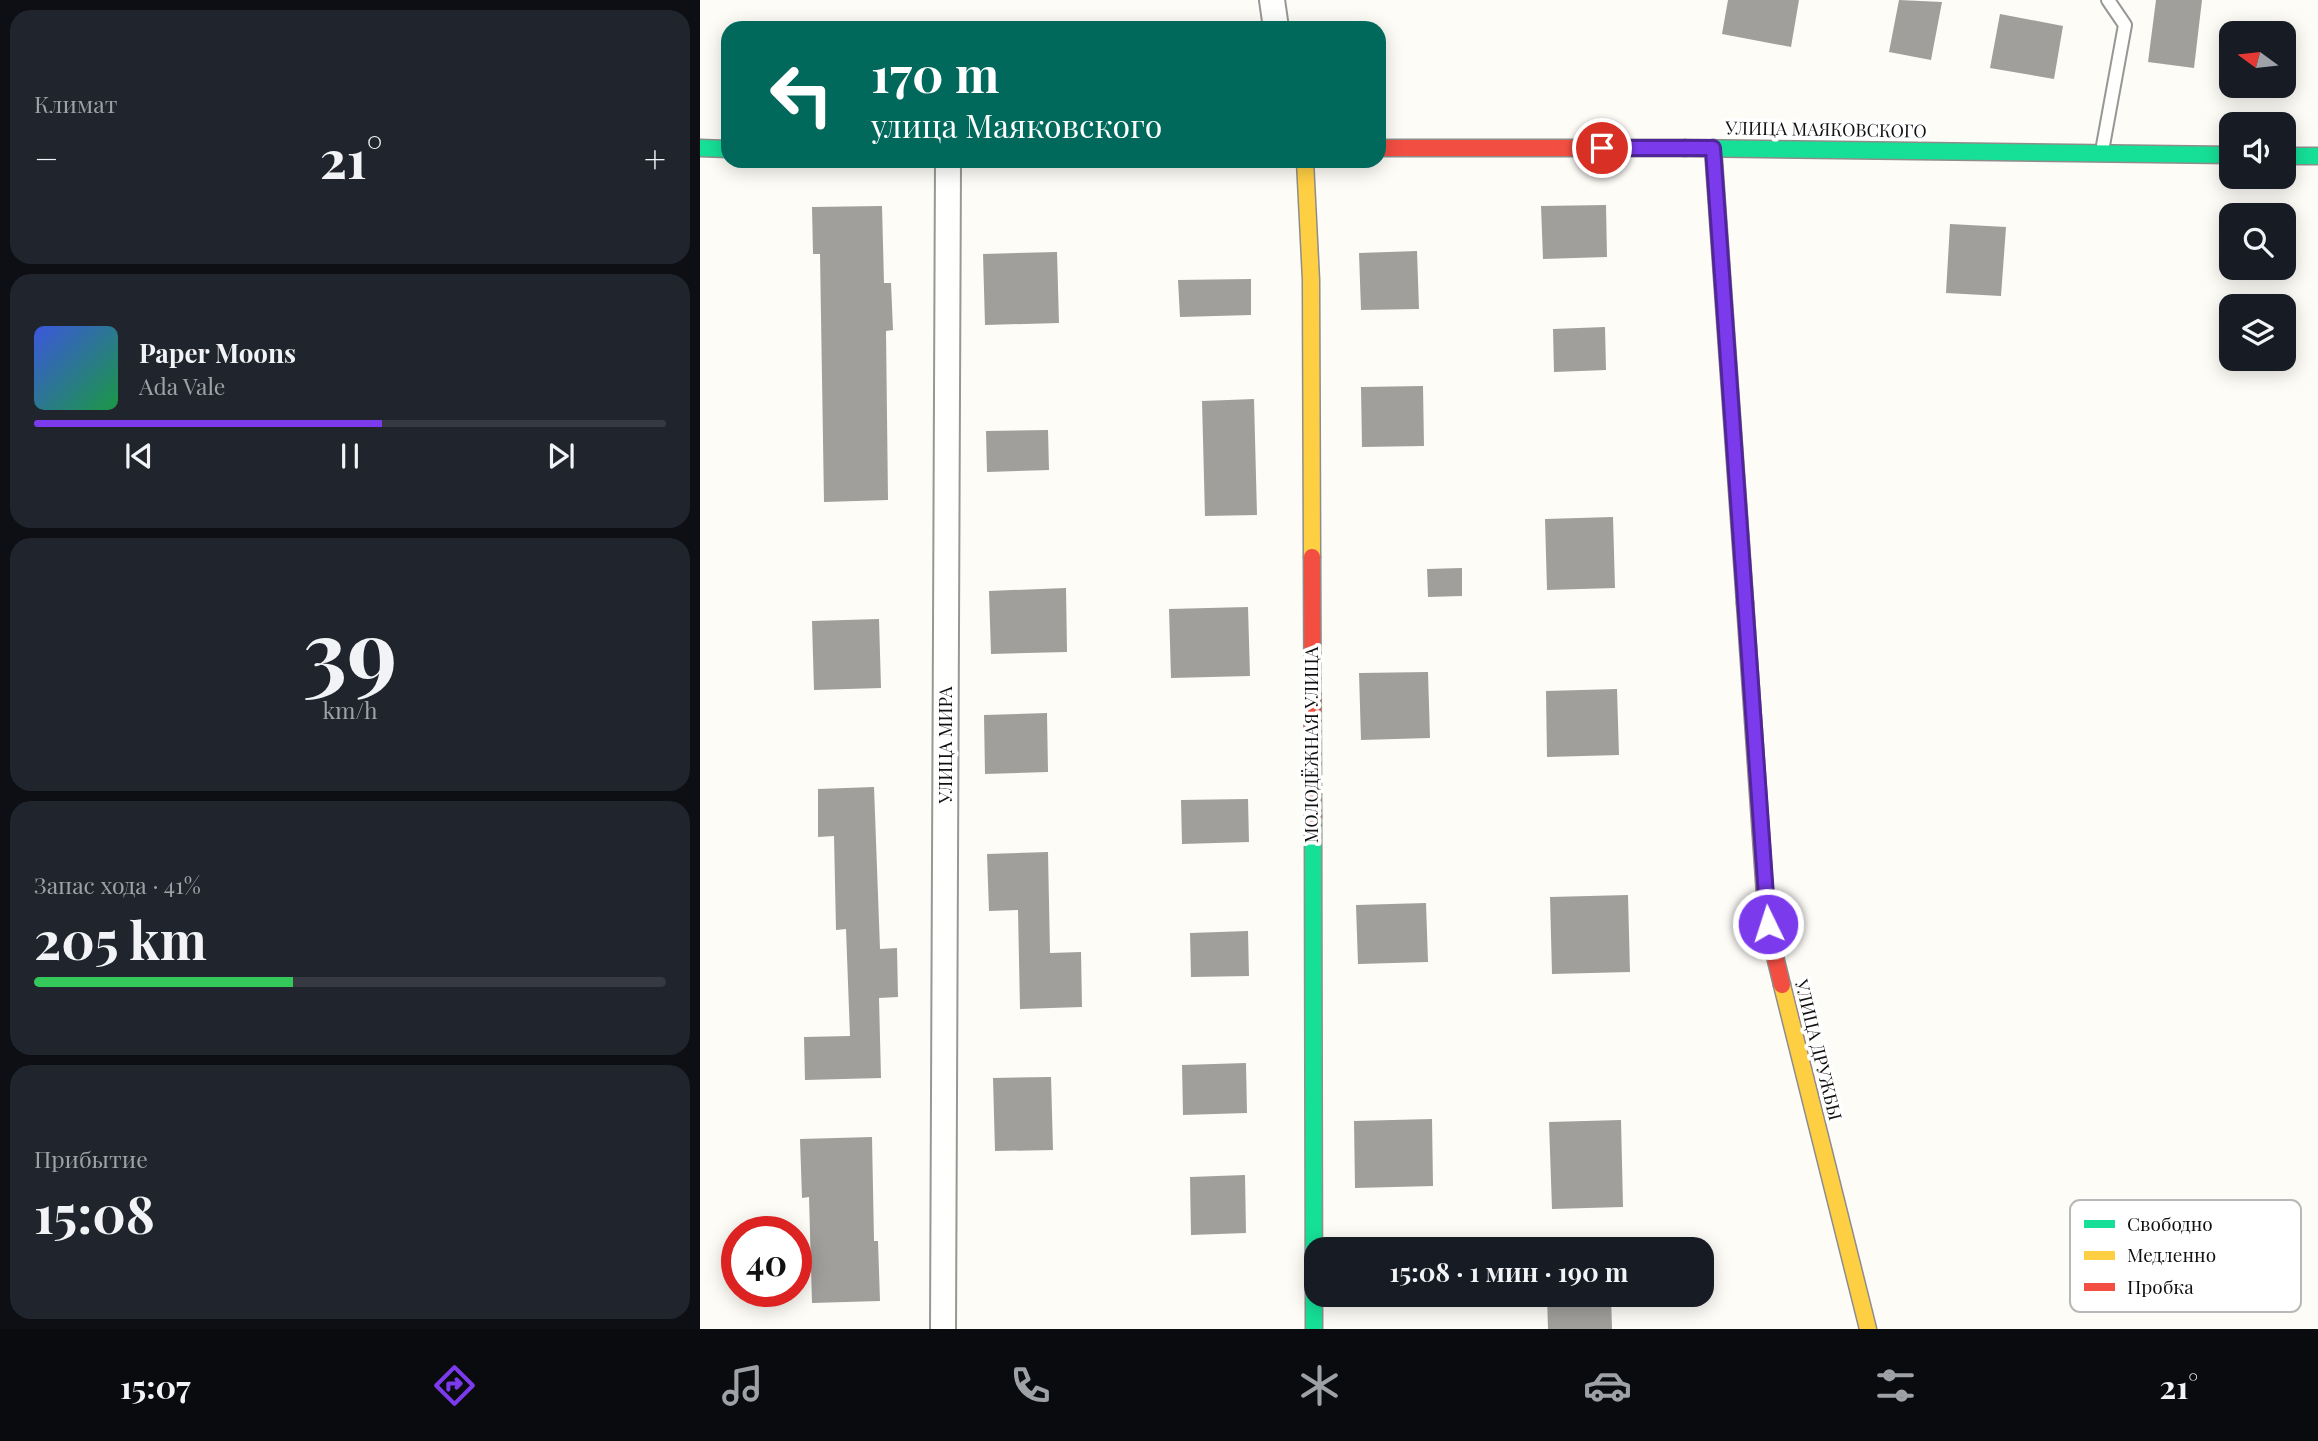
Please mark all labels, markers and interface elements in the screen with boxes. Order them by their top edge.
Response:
north arrow [2219,21,2296,98]
map controls [2219,21,2296,371]
text: 170 m [871,40,999,105]
icon: left [756,49,847,140]
text: Климат [34,88,117,119]
text: улица Маяковского [871,103,1162,146]
button: sound [2219,112,2296,189]
street label: УЛИЦА МАЯКОВСКОГО [1724,115,1927,143]
pin [1572,118,1632,178]
text: 21° [320,123,383,192]
icon: arrive [1583,129,1621,167]
text: − [34,132,59,183]
text: + [644,132,666,183]
button: search [2219,203,2296,280]
button: layers [2219,294,2296,371]
text: Paper Moons [139,335,296,370]
text: Ada Vale [139,370,226,401]
icon: previous [120,437,158,475]
icon: pause [331,437,369,475]
icon: next [542,437,580,475]
text: 39 [303,588,397,709]
street label: МОЛОДЁЖНАЯ УЛИЦА [1299,646,1323,843]
street label: УЛИЦА МИРА [933,686,957,805]
text: km/h [322,694,378,725]
text: Запас хода · 41% [34,869,201,900]
position arrow [1731,887,1805,961]
text: 205 km [34,904,207,973]
street label: УЛИЦА ДРУЖБЫ [1790,976,1848,1123]
text: Прибытие [34,1143,148,1174]
text: 15:08 [34,1178,155,1247]
legend [2070,1200,2301,1312]
text: Свободно [2127,1210,2213,1236]
speed limit sign: 40 [721,1216,812,1307]
text: Медленно [2127,1241,2216,1267]
text: 15:08 · 1 мин · 190 m [1390,1254,1628,1289]
text: Пробка [2127,1273,2194,1299]
icon: directions [430,1361,479,1410]
icon: music [718,1361,767,1410]
icon: phone [1006,1361,1055,1410]
icon: climate [1295,1361,1344,1410]
icon: car [1583,1361,1632,1410]
icon: filters [1871,1361,1920,1410]
text: 15:07 [120,1364,191,1407]
text: 21° [2160,1364,2198,1407]

